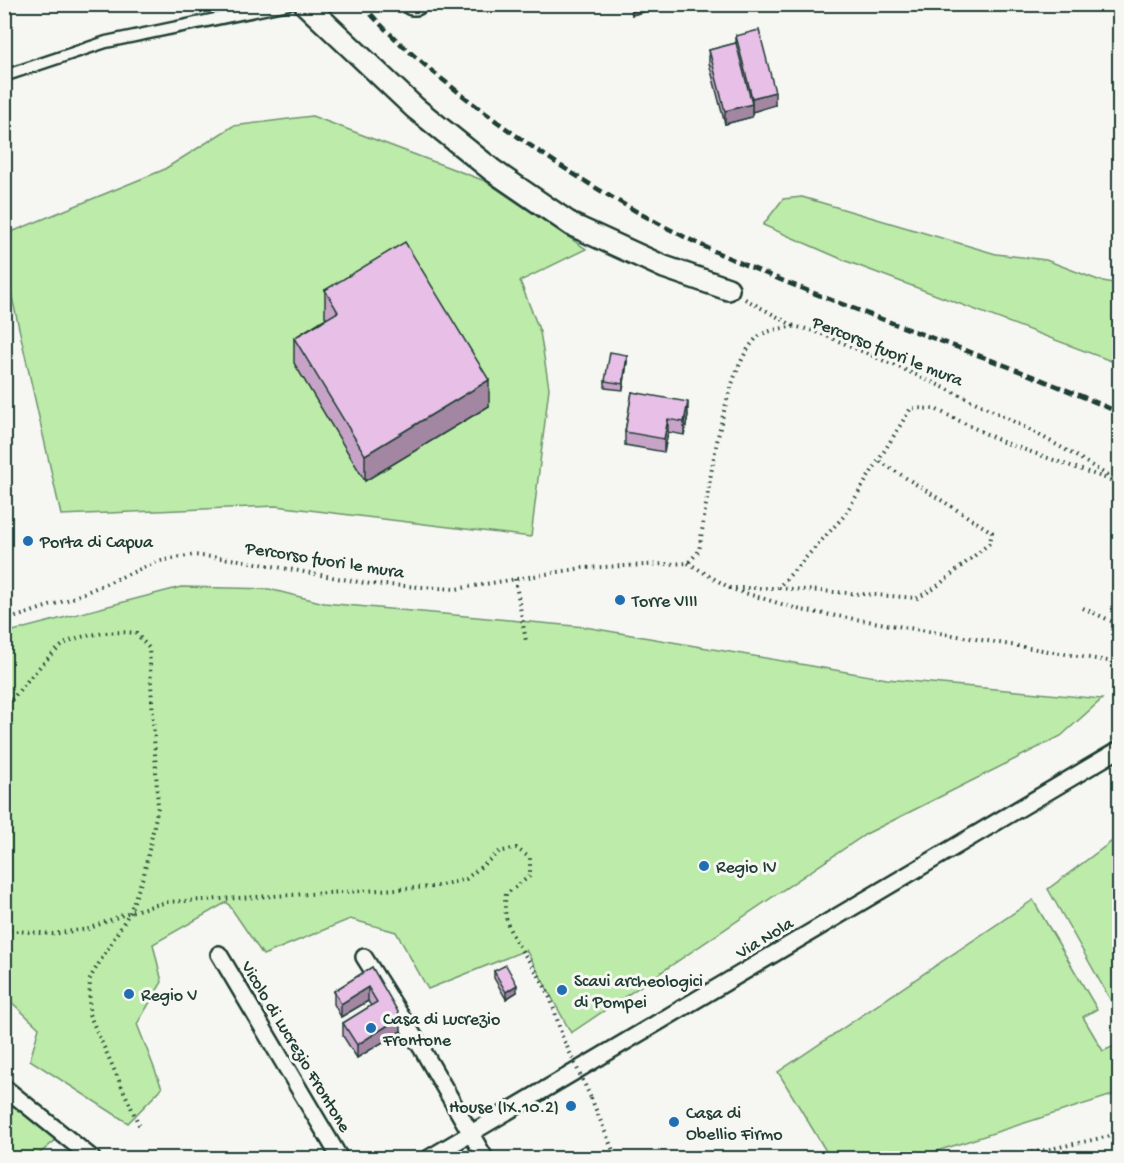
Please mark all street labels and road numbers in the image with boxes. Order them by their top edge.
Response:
street label: Percorso fuori le mura [808,312,966,393]
street label: Percorso fuori le mura [243,538,407,585]
street label: Via Nola [732,913,799,965]
street label: Vicolo di Lucrezio Frontone [235,957,355,1137]

